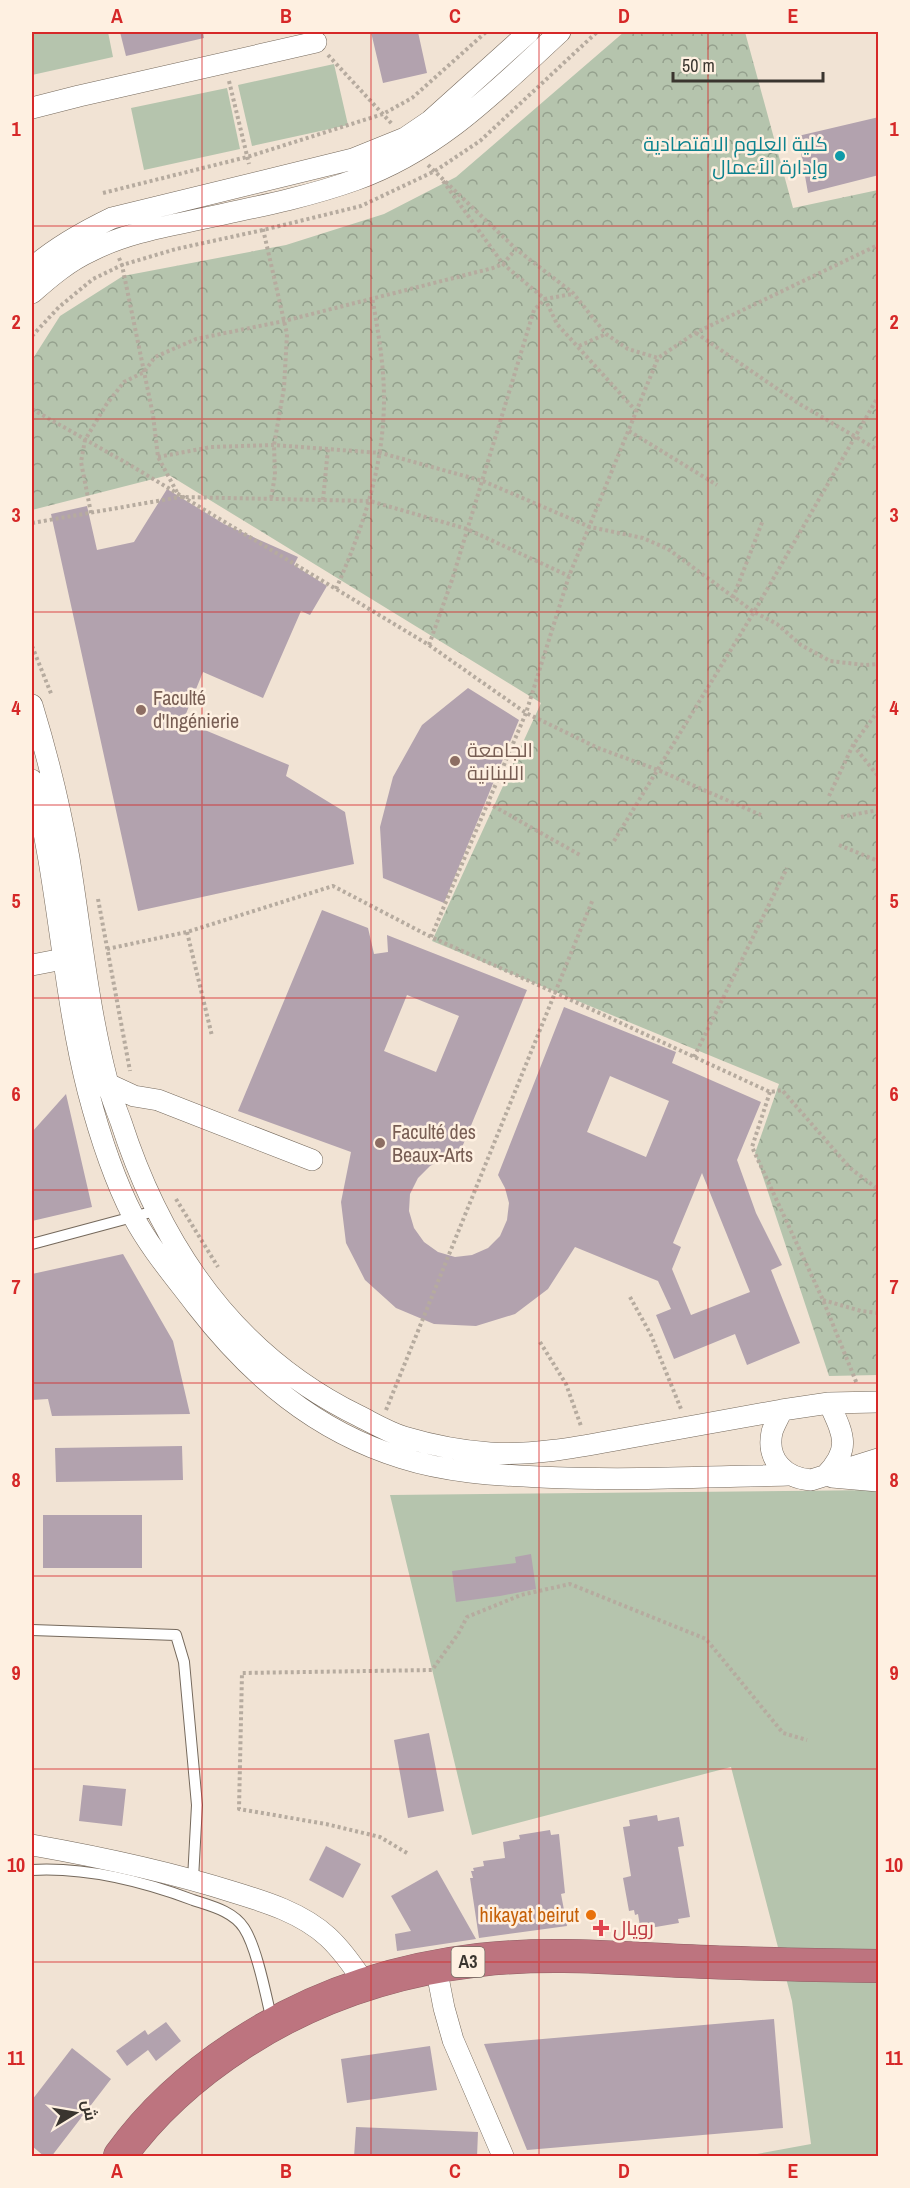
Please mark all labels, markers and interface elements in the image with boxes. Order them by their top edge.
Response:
text: A [111,2,123,29]
text: B [280,2,292,29]
text: C [449,2,461,29]
text: D [618,2,630,29]
text: E [788,2,799,29]
scale bar [673,45,823,83]
text: 50 m [682,53,715,78]
text: 1 [11,115,21,142]
text: 1 [889,115,899,142]
place label: كلية العلوم الاقتصادية وإدارة الأعمال [643,130,828,180]
marker: كلية العلوم الاقتصادية وإدارة الأعمال [833,149,847,163]
text: 2 [11,308,21,335]
text: 2 [889,308,899,335]
text: 3 [11,501,21,528]
text: 3 [889,501,899,528]
place label: Faculté d'Ingénierie [153,684,239,734]
text: 4 [11,694,21,721]
text: 4 [889,694,899,721]
marker: Faculté d'Ingénierie [134,703,148,717]
place label: الجامعة اللبنانية [467,736,533,786]
marker: الجامعة اللبنانية [448,754,462,768]
text: 5 [11,887,21,914]
text: 5 [889,887,899,914]
text: 6 [11,1080,21,1107]
text: 6 [889,1080,899,1107]
place label: Faculté des Beaux-Arts [392,1118,476,1168]
marker: Faculté des Beaux-Arts [373,1136,387,1150]
text: 7 [11,1273,21,1300]
text: 7 [889,1273,899,1300]
text: 8 [11,1466,21,1493]
text: 8 [889,1466,899,1493]
text: 9 [11,1659,21,1686]
text: 9 [889,1659,899,1686]
text: 10 [7,1851,25,1878]
text: 10 [885,1851,903,1878]
place label: hikayat beirut [480,1901,579,1928]
marker: hikayat beirut [584,1908,598,1922]
place label: رويال [613,1914,654,1941]
marker: رويال [594,1921,608,1935]
road number: A3 [452,1947,484,1977]
text: 11 [7,2044,26,2071]
text: 11 [885,2044,904,2071]
north arrow [45,2083,105,2143]
text: ش [77,2098,102,2122]
text: A [111,2157,123,2184]
text: B [280,2157,292,2184]
text: C [449,2157,461,2184]
text: D [618,2157,630,2184]
text: E [788,2157,799,2184]

